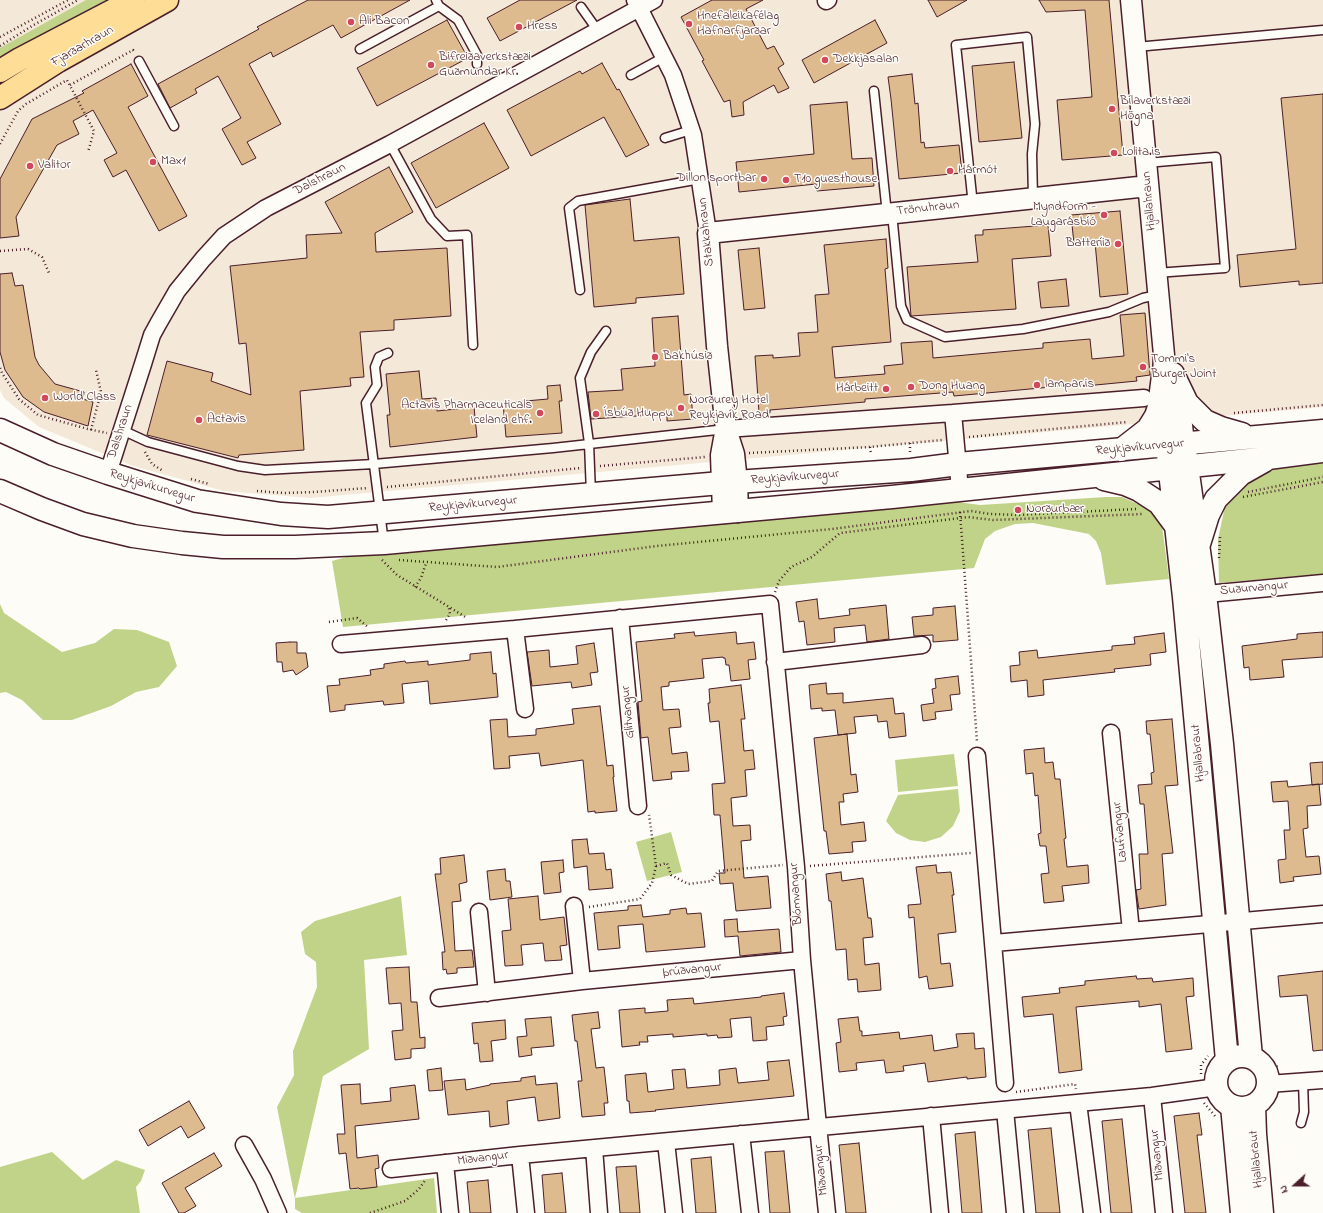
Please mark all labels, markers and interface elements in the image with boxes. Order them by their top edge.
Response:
place label: Hnefaleikafélag Hafnarfjarðar [697,9,779,40]
place label: Ali Bacon [359,14,409,30]
marker: Ali Bacon [346,17,356,27]
place label: Hress [527,19,558,35]
marker: Hnefaleikafélag Hafnarfjarðar [684,19,694,29]
marker: Hress [514,22,524,32]
street label: Fjarðarhraun [49,23,117,71]
place label: Bifreiðaverkstæði Guðmundar Kr. [439,50,531,81]
place label: Dekkjasalan [833,52,899,68]
marker: Dekkjasalan [820,55,830,65]
marker: Bifreiðaverkstæði Guðmundar Kr. [426,60,436,70]
place label: Bílaverkstæði Högna [1120,94,1191,125]
marker: Bílaverkstæði Högna [1107,104,1117,114]
place label: Lolita.is [1122,145,1161,161]
marker: Lolita.is [1109,148,1119,158]
place label: Max1 [161,154,186,170]
marker: Max1 [148,157,158,167]
place label: Valitor [38,158,71,174]
street label: Dalshraun [291,160,349,200]
marker: Valitor [25,161,35,171]
place label: Hármót [958,163,997,179]
marker: Hármót [945,166,955,176]
place label: Dillon sportbar [677,171,756,187]
street label: Hjallahraun [1140,171,1160,231]
place label: T10 guesthouse [794,172,877,188]
marker: Dillon sportbar [759,174,769,184]
marker: T10 guesthouse [781,175,791,185]
street label: Stakkahraun [696,197,718,267]
street label: Trönuhraun [896,198,960,220]
place label: Myndform - Laugarásbíó [1031,200,1096,231]
marker: Myndform - Laugarásbíó [1099,210,1109,220]
place label: Batteríið [1066,236,1110,252]
marker: Batteríið [1113,239,1123,249]
place label: Bakhúsið [663,349,712,365]
marker: Bakhúsið [650,352,660,362]
place label: Tommi's Burger Joint [1151,352,1216,383]
marker: Tommi's Burger Joint [1138,362,1148,372]
place label: lampar.is [1045,377,1094,393]
place label: Dong Huang [919,379,985,395]
marker: lampar.is [1032,380,1042,390]
place label: Hárbeitt [836,381,878,397]
marker: Dong Huang [906,382,916,392]
marker: Hárbeitt [881,384,891,394]
place label: World Class [53,390,116,406]
marker: World Class [40,393,50,403]
place label: Norðurey Hotel Reykjavík Road [689,393,769,424]
place label: Actavis Pharmaceuticals Iceland ehf. [401,398,532,429]
street label: Dalshraun [105,403,137,461]
marker: Norðurey Hotel Reykjavík Road [676,403,686,413]
place label: Ísbúð Huppu [604,406,673,422]
marker: Actavis Pharmaceuticals Iceland ehf. [535,408,545,418]
marker: Ísbúð Huppu [591,409,601,419]
place label: Actavis [207,412,246,428]
marker: Actavis [194,415,204,425]
street label: Reykjavíkurvegur [1095,436,1185,460]
street label: Reykjavíkurvegur [107,467,197,507]
street label: Reykjavíkurvegur [750,467,840,489]
street label: Reykjavíkurvegur [428,493,518,517]
place label: Norðurbær [1026,502,1084,518]
marker: Norðurbær [1013,505,1023,515]
street label: Suðurvangur [1219,578,1289,600]
street label: Glitvangur [619,685,639,739]
street label: Hjallabraut [1189,723,1209,783]
street label: Laufvangur [1110,801,1132,863]
street label: Blómvangur [787,862,807,926]
street label: Þrúðvangur [662,960,722,982]
street label: Miðvangur [1148,1129,1168,1181]
street label: Hjallabraut [1247,1129,1267,1189]
street label: Miðvangur [812,1144,832,1196]
street label: Miðvangur [457,1148,509,1170]
north arrow [1275,1165,1315,1205]
text: N [1275,1183,1293,1196]

